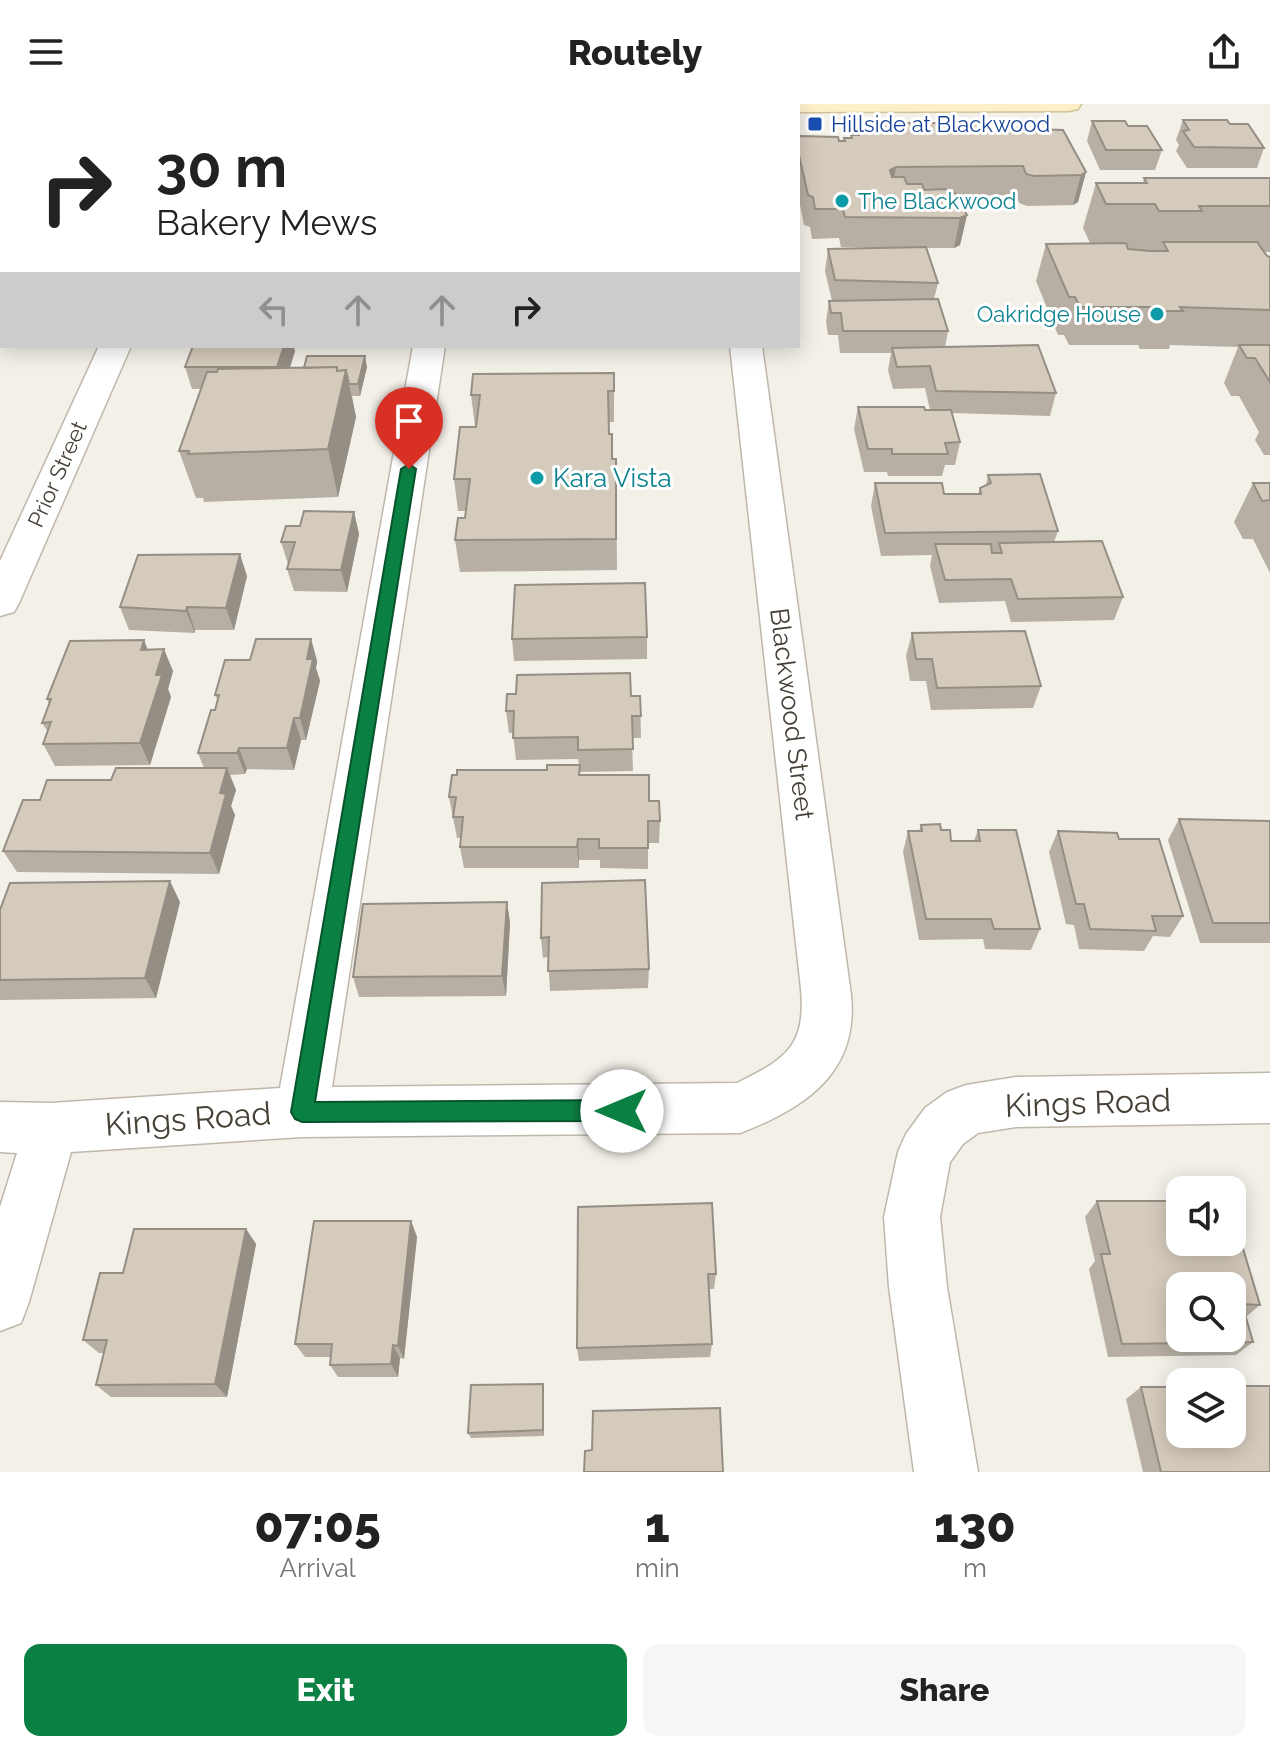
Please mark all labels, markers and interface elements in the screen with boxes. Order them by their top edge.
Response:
icon: menu [24,30,68,74]
icon: share [1202,30,1246,74]
text: Routely [568,31,702,73]
place label: Hillside at Blackwood [831,111,1050,137]
marker: Hillside at Blackwood [806,115,824,133]
text: 30 m [156,134,287,200]
icon: right [24,136,128,240]
place label: The Blackwood [858,188,1016,214]
marker: The Blackwood [833,192,851,210]
text: Bakery Mews [156,201,377,243]
icon: left [252,288,296,332]
icon: ahead [336,288,380,332]
icon: ahead [420,288,464,332]
icon: right [504,288,548,332]
place label: Oakridge House [977,301,1141,327]
marker: Oakridge House [1148,305,1166,323]
pin [375,387,443,469]
icon: arrive [387,399,431,443]
street label: Prior Street [22,416,92,531]
place label: Kara Vista [553,463,672,493]
marker: Kara Vista [528,469,546,487]
street label: Blackwood Street [764,606,820,822]
position arrow [580,1069,664,1153]
street label: Kings Road [1004,1081,1172,1124]
street label: Kings Road [104,1094,272,1143]
map controls [1166,1176,1246,1448]
button: sound [1166,1176,1246,1256]
button: search [1166,1272,1246,1352]
button: layers [1166,1368,1246,1448]
text: 07:05 [254,1497,381,1553]
text: 1 [645,1497,670,1553]
text: 130 [934,1497,1016,1553]
text: Arrival [279,1553,356,1583]
text: min [635,1553,680,1583]
text: m [963,1553,987,1583]
button: Exit [24,1644,627,1736]
button: Share [643,1644,1246,1736]

